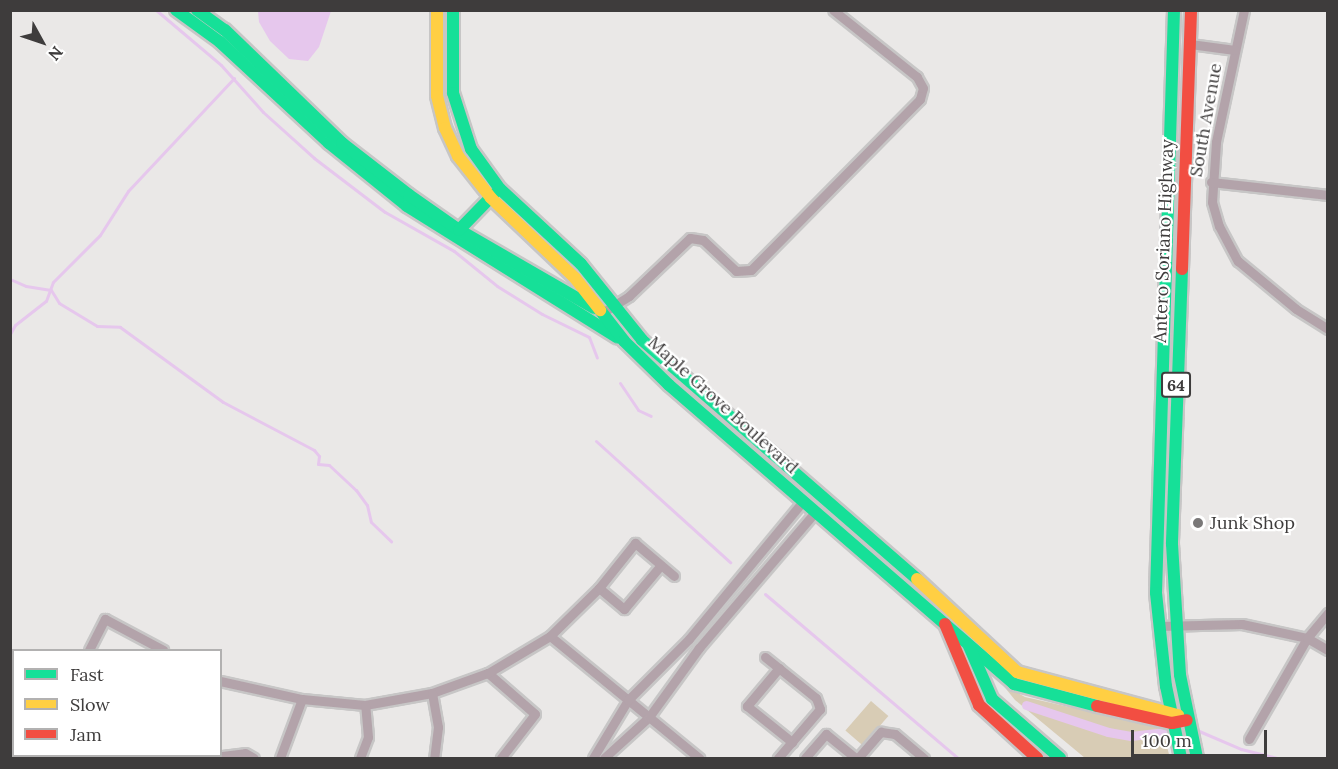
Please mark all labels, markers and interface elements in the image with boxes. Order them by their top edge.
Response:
north arrow [12,12,72,72]
text: N [44,42,67,65]
street label: South Avenue [1185,61,1227,179]
street label: Antero Soriano Highway [1150,139,1178,343]
street label: Maple Grove Boulevard [643,332,803,478]
road number: 64 [1161,372,1191,398]
place label: Junk Shop [1210,512,1295,534]
marker: Junk Shop [1191,516,1205,530]
legend [12,649,222,757]
text: Fast [70,663,104,686]
text: Slow [70,693,110,716]
scale bar [1134,718,1270,756]
text: Jam [70,723,102,746]
text: 100 m [1142,729,1192,752]

